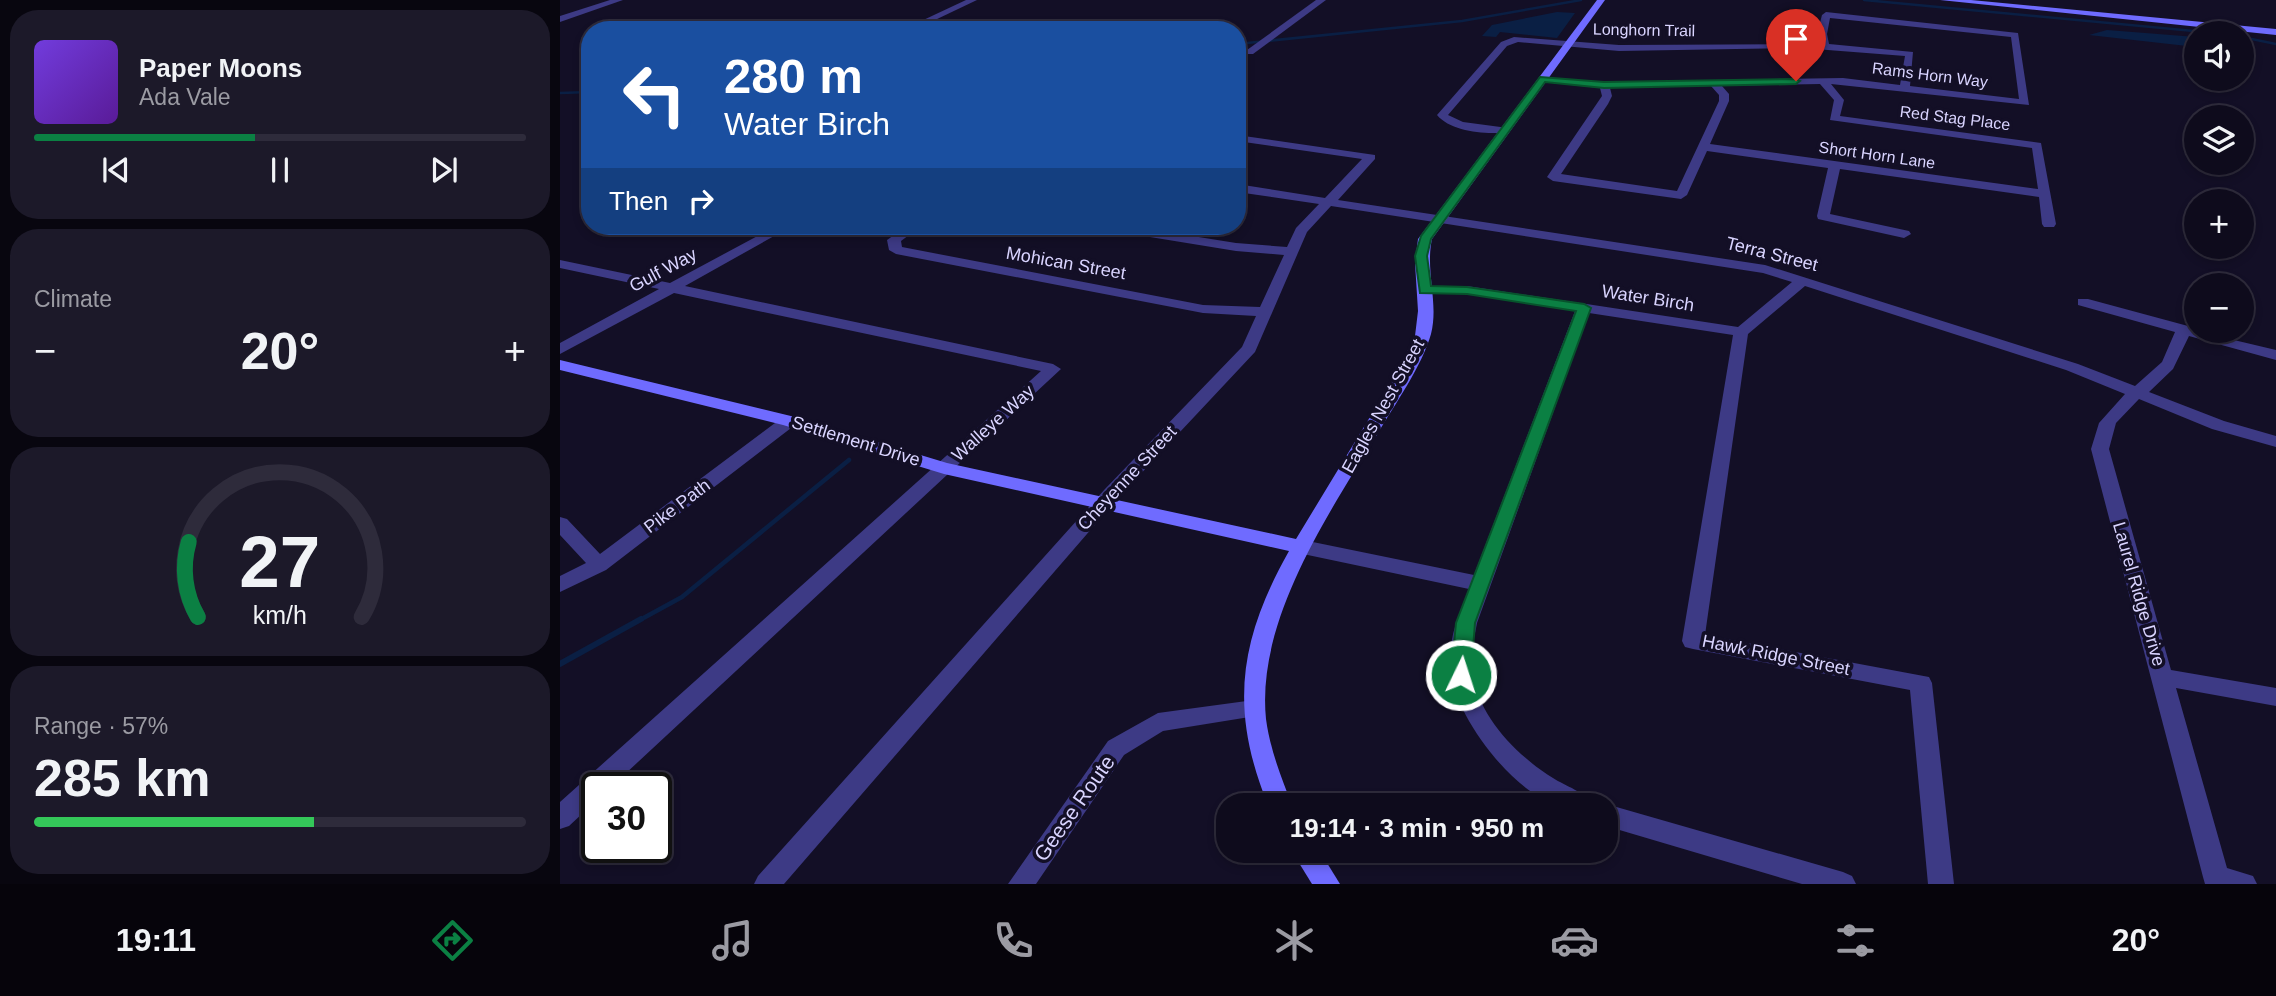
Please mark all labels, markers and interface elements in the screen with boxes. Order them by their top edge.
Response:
pin [1766,9,1826,81]
icon: arrive [1777,20,1815,58]
street label: Longhorn Trail [1593,21,1695,39]
map controls [2184,21,2254,343]
button: sound [2184,21,2254,91]
icon: left [609,49,700,140]
text: 280 m [724,49,863,103]
text: Paper Moons [139,53,302,83]
street label: Rams Horn Way [1871,59,1989,91]
text: Ada Vale [139,84,231,110]
street label: Red Stag Place [1899,103,2011,133]
button: layers [2184,105,2254,175]
text: Water Birch [724,106,890,142]
street label: Short Horn Lane [1818,138,1936,172]
icon: previous [97,151,135,189]
icon: pause [261,151,299,189]
icon: next [425,151,463,189]
icon: right [682,182,720,220]
text: Then [609,186,668,216]
button: + [2184,189,2254,259]
street label: Terra Street [1724,233,1820,275]
street label: Mohican Street [1005,243,1127,283]
street label: Gulf Way [626,244,700,296]
button: − [2184,273,2254,343]
street label: Water Birch [1600,281,1696,315]
text: Climate [34,286,112,312]
text: 20° [241,322,319,380]
text: − [34,330,56,372]
text: + [504,330,526,372]
street label: Eagles Nest Street [1338,336,1428,476]
street label: Walleye Way [948,381,1038,465]
street label: Settlement Drive [789,412,923,470]
street label: Cheyenne Street [1074,422,1180,534]
street label: Pike Path [640,475,714,537]
street label: Laurel Ridge Drive [2109,520,2169,668]
text: 27 [240,522,320,603]
text: km/h [253,601,307,629]
street label: Hawk Ridge Street [1700,631,1852,679]
position arrow [1424,638,1498,712]
text: Range · 57% [34,713,168,739]
text: 285 km [34,749,210,807]
street label: Geese Route [1029,751,1119,865]
speed limit sign: 30 [581,772,672,863]
text: 19:14 · 3 min · 950 m [1290,813,1544,843]
icon: directions [428,916,477,965]
icon: music [708,916,757,965]
icon: phone [989,916,1038,965]
icon: climate [1270,916,1319,965]
icon: car [1550,916,1599,965]
icon: filters [1831,916,1880,965]
text: 19:11 [116,922,196,958]
text: 20° [2112,922,2160,958]

